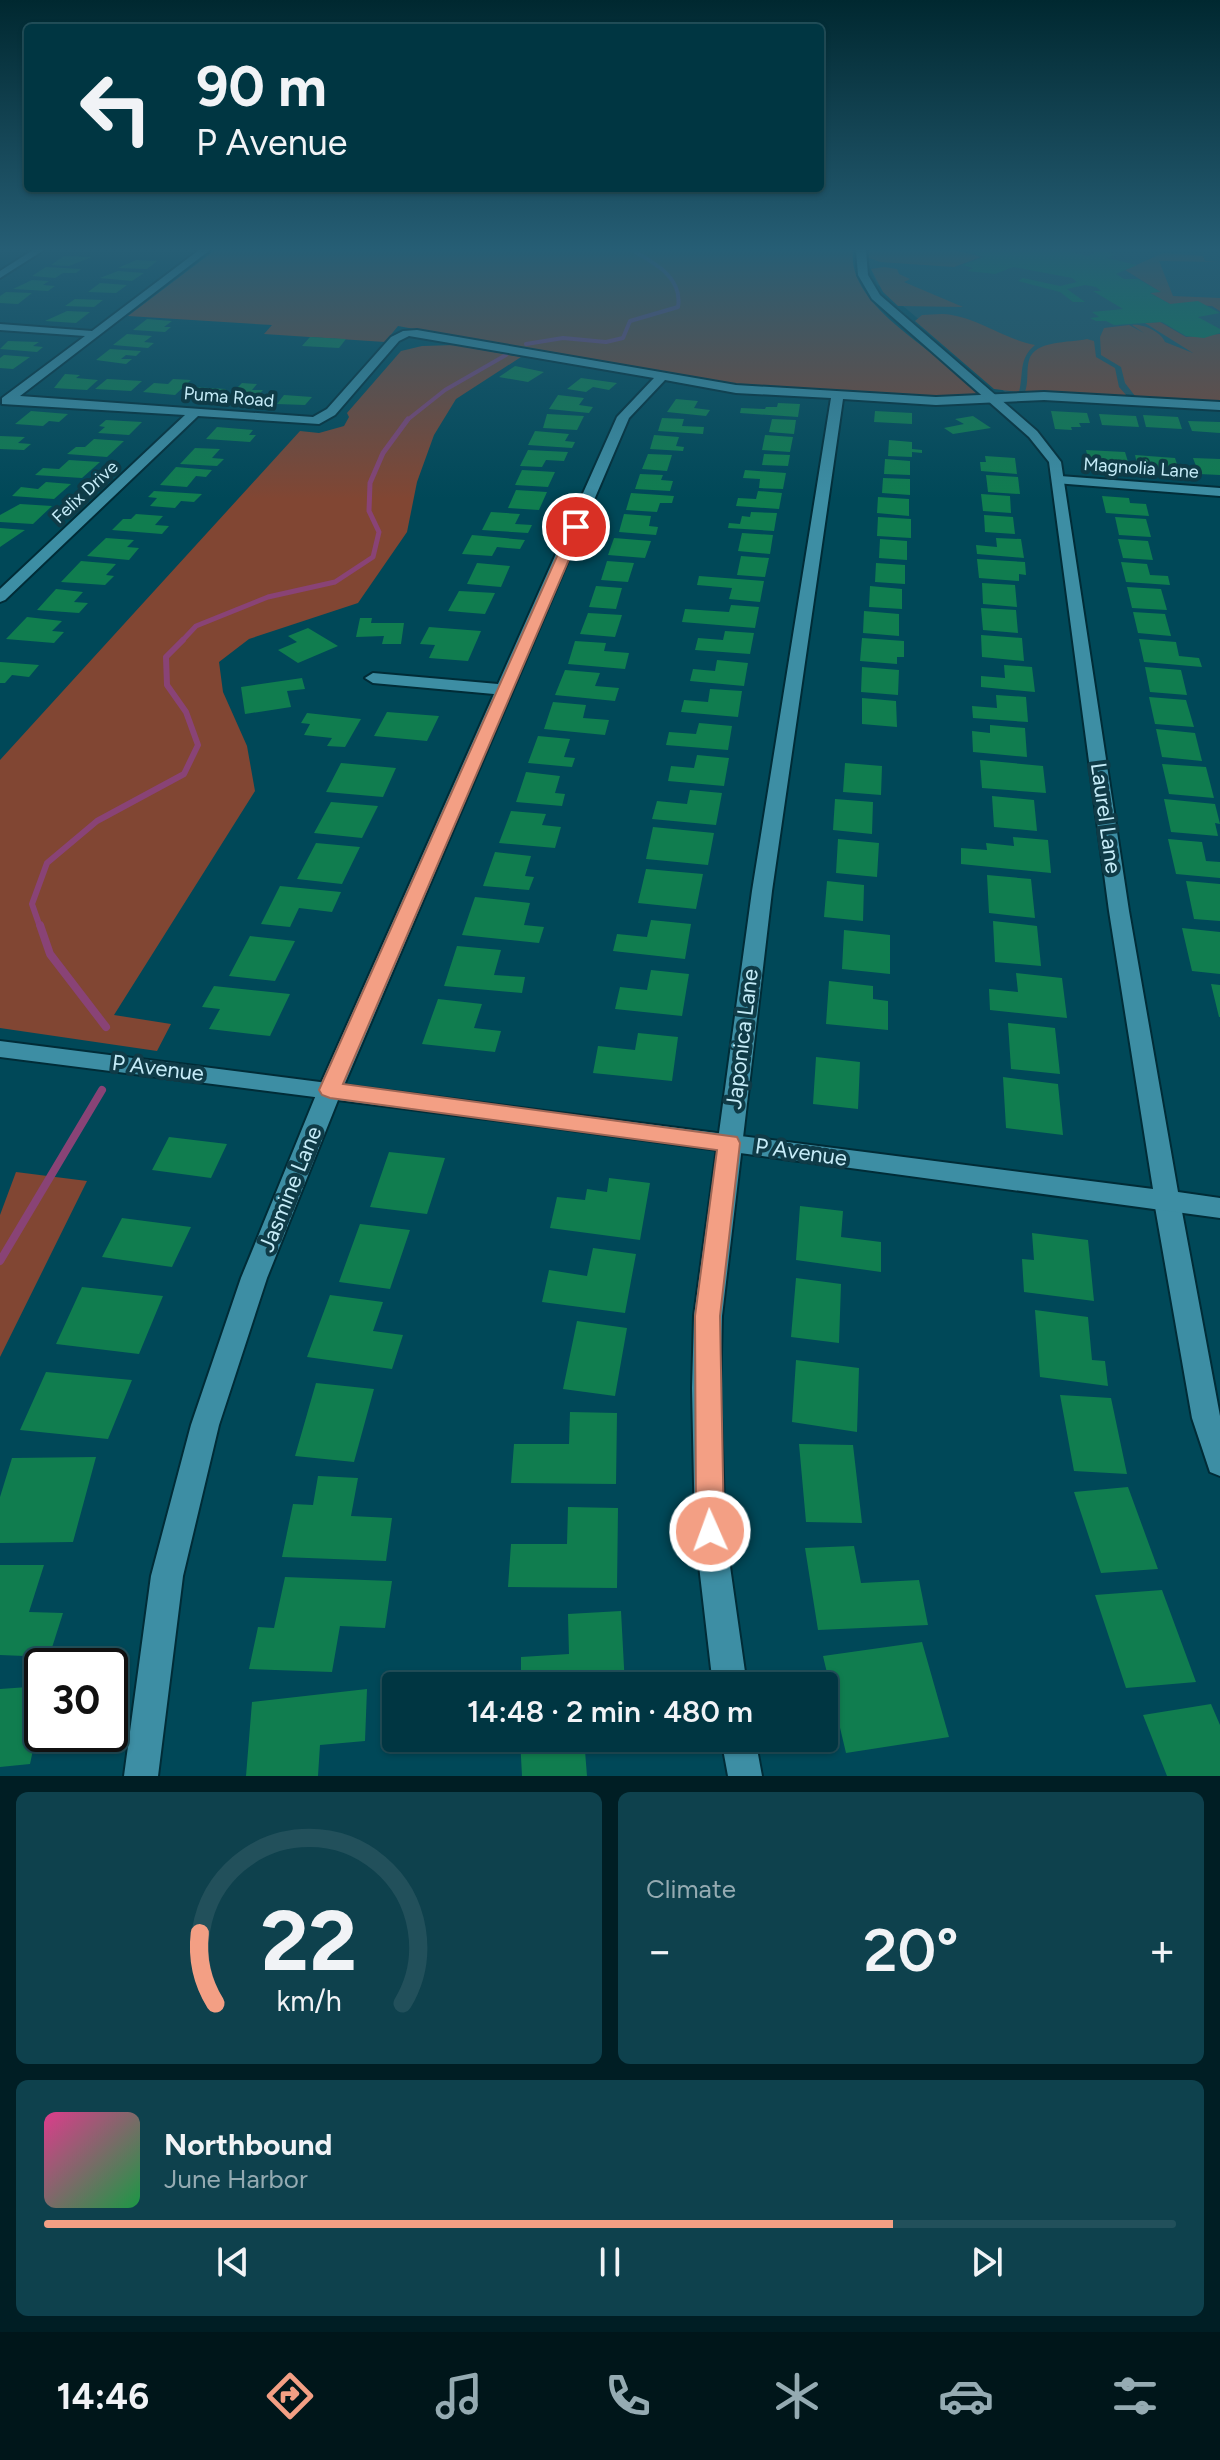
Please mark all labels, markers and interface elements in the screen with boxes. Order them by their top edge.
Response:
text: 90 m [196,53,327,120]
icon: left [64,56,168,160]
text: P Avenue [196,121,347,164]
street label: Puma Road [183,382,275,412]
street label: Magnolia Lane [1083,453,1200,483]
street label: Felix Drive [47,456,123,528]
pin [542,493,610,561]
icon: arrive [554,505,598,549]
street label: Laurel Lane [1085,761,1127,875]
street label: Japonica Lane [720,967,764,1111]
street label: P Avenue [110,1049,206,1087]
street label: Jasmine Lane [253,1122,327,1256]
street label: P Avenue [753,1132,849,1172]
position arrow [668,1489,752,1573]
speed limit sign: 30 [24,1648,128,1752]
text: 14:48 · 2 min · 480 m [467,1693,753,1730]
text: Climate [646,1873,736,1905]
text: 22 [261,1891,357,1991]
text: 20° [863,1914,959,1986]
text: − [646,1924,673,1977]
text: + [1149,1924,1176,1977]
text: km/h [276,1984,342,2018]
text: Northbound [164,2126,332,2163]
text: June Harbor [164,2163,308,2195]
icon: previous [211,2240,255,2284]
icon: pause [588,2240,632,2284]
icon: next [965,2240,1009,2284]
icon: directions [262,2368,318,2424]
icon: music [431,2368,487,2424]
icon: phone [600,2368,656,2424]
icon: climate [769,2368,825,2424]
icon: car [938,2368,994,2424]
icon: filters [1107,2368,1163,2424]
text: 14:46 [57,2375,149,2418]

